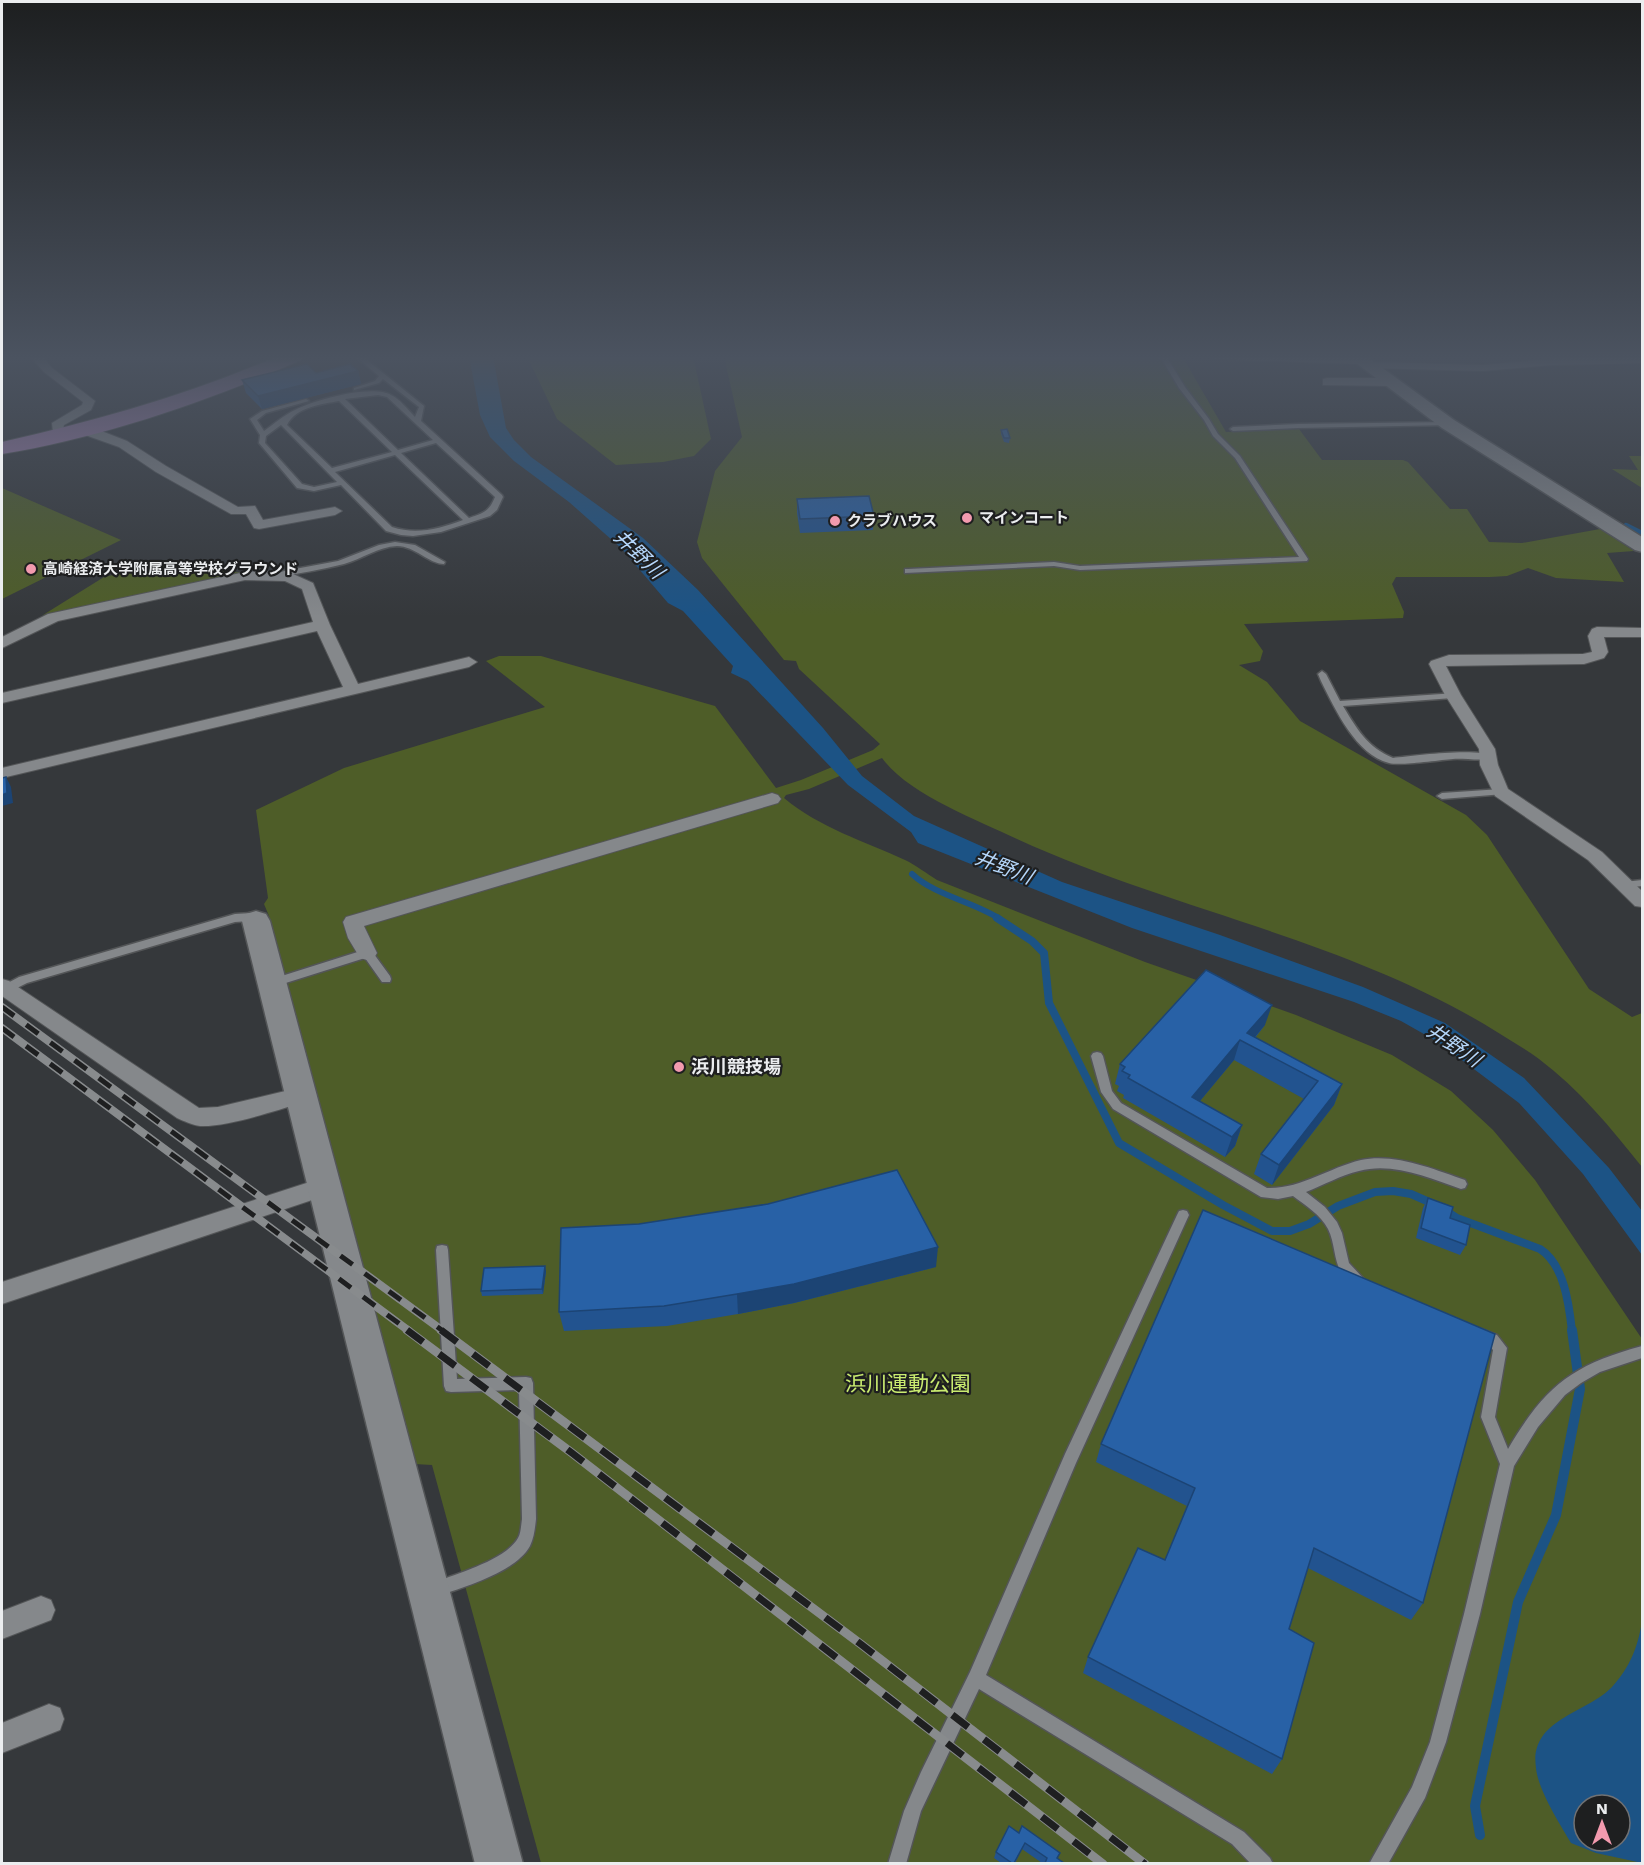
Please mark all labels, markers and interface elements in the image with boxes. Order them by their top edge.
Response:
place label: マインコート [979,509,1069,527]
marker: マインコート [960,511,974,525]
place label: クラブハウス [847,512,937,530]
marker: クラブハウス [828,514,842,528]
water label: 井野川 [609,525,670,585]
place label: 高崎経済大学附属高等学校グラウンド [43,560,298,578]
marker: 高崎経済大学附属高等学校グラウンド [24,562,38,576]
water label: 井野川 [972,845,1038,890]
water label: 井野川 [1422,1018,1487,1073]
place label: 浜川競技場 [691,1056,781,1077]
marker: 浜川競技場 [672,1060,686,1074]
park label: 浜川運動公園 [845,1371,971,1396]
north arrow [1572,1793,1632,1853]
text: N [1596,1799,1608,1818]

